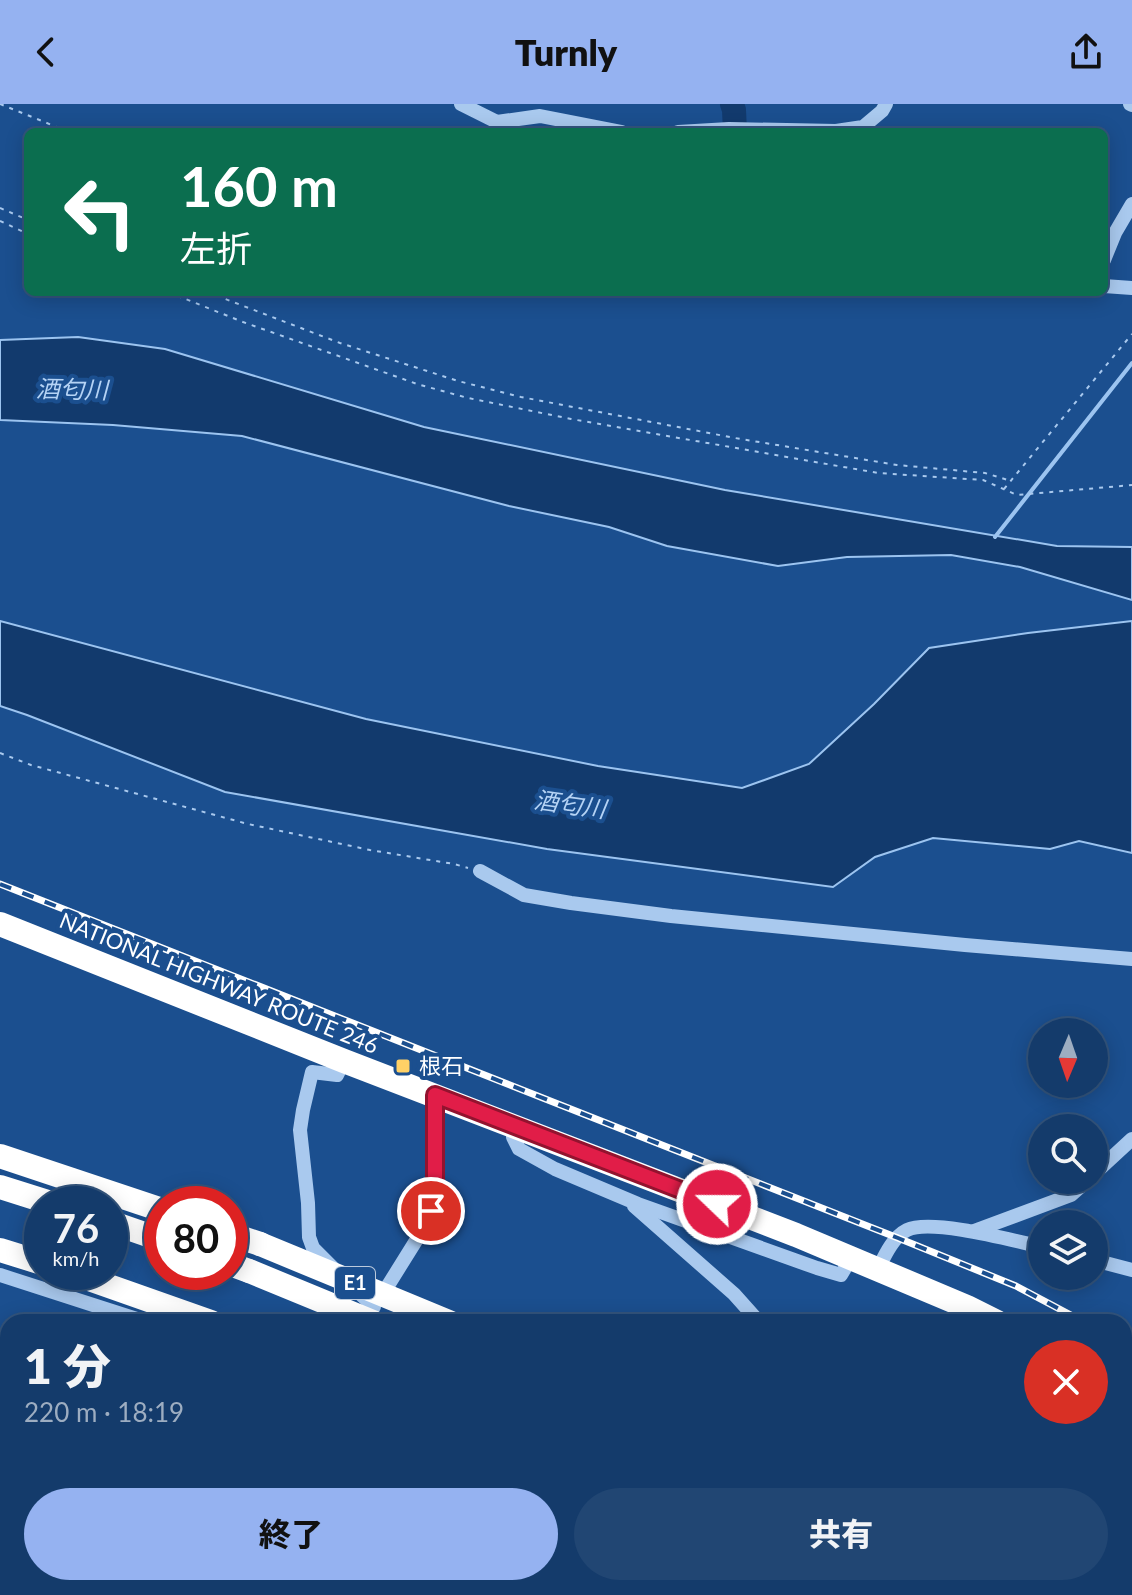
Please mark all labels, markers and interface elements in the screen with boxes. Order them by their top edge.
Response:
icon: back [24,30,68,74]
text: Turnly [515,30,617,74]
icon: share [1064,30,1108,74]
text: 160 m [180,152,338,219]
icon: left [48,160,152,264]
text: 左折 [180,226,252,270]
water label: 酒匂川 [36,373,111,404]
water label: 酒匂川 [533,784,611,823]
street label: NATIONAL HIGHWAY ROUTE 246 [56,906,383,1059]
north arrow [1028,1018,1108,1098]
map controls [1028,1018,1108,1290]
place label: 根石 [419,1052,463,1079]
marker: 根石 [394,1057,412,1075]
button: search [1028,1114,1108,1194]
position arrow [675,1162,759,1246]
pin [397,1177,465,1245]
speed limit sign: 80 [144,1186,248,1290]
icon: arrive [409,1189,453,1233]
text: 76 [53,1204,99,1252]
button: layers [1028,1210,1108,1290]
text: km/h [53,1246,99,1270]
road number: E1 [335,1267,375,1299]
text: 1 分 [24,1337,111,1394]
button: close [1024,1340,1108,1424]
text: 220 m · 18:19 [24,1396,184,1428]
button: 終了 [24,1488,558,1580]
button: 共有 [574,1488,1108,1580]

